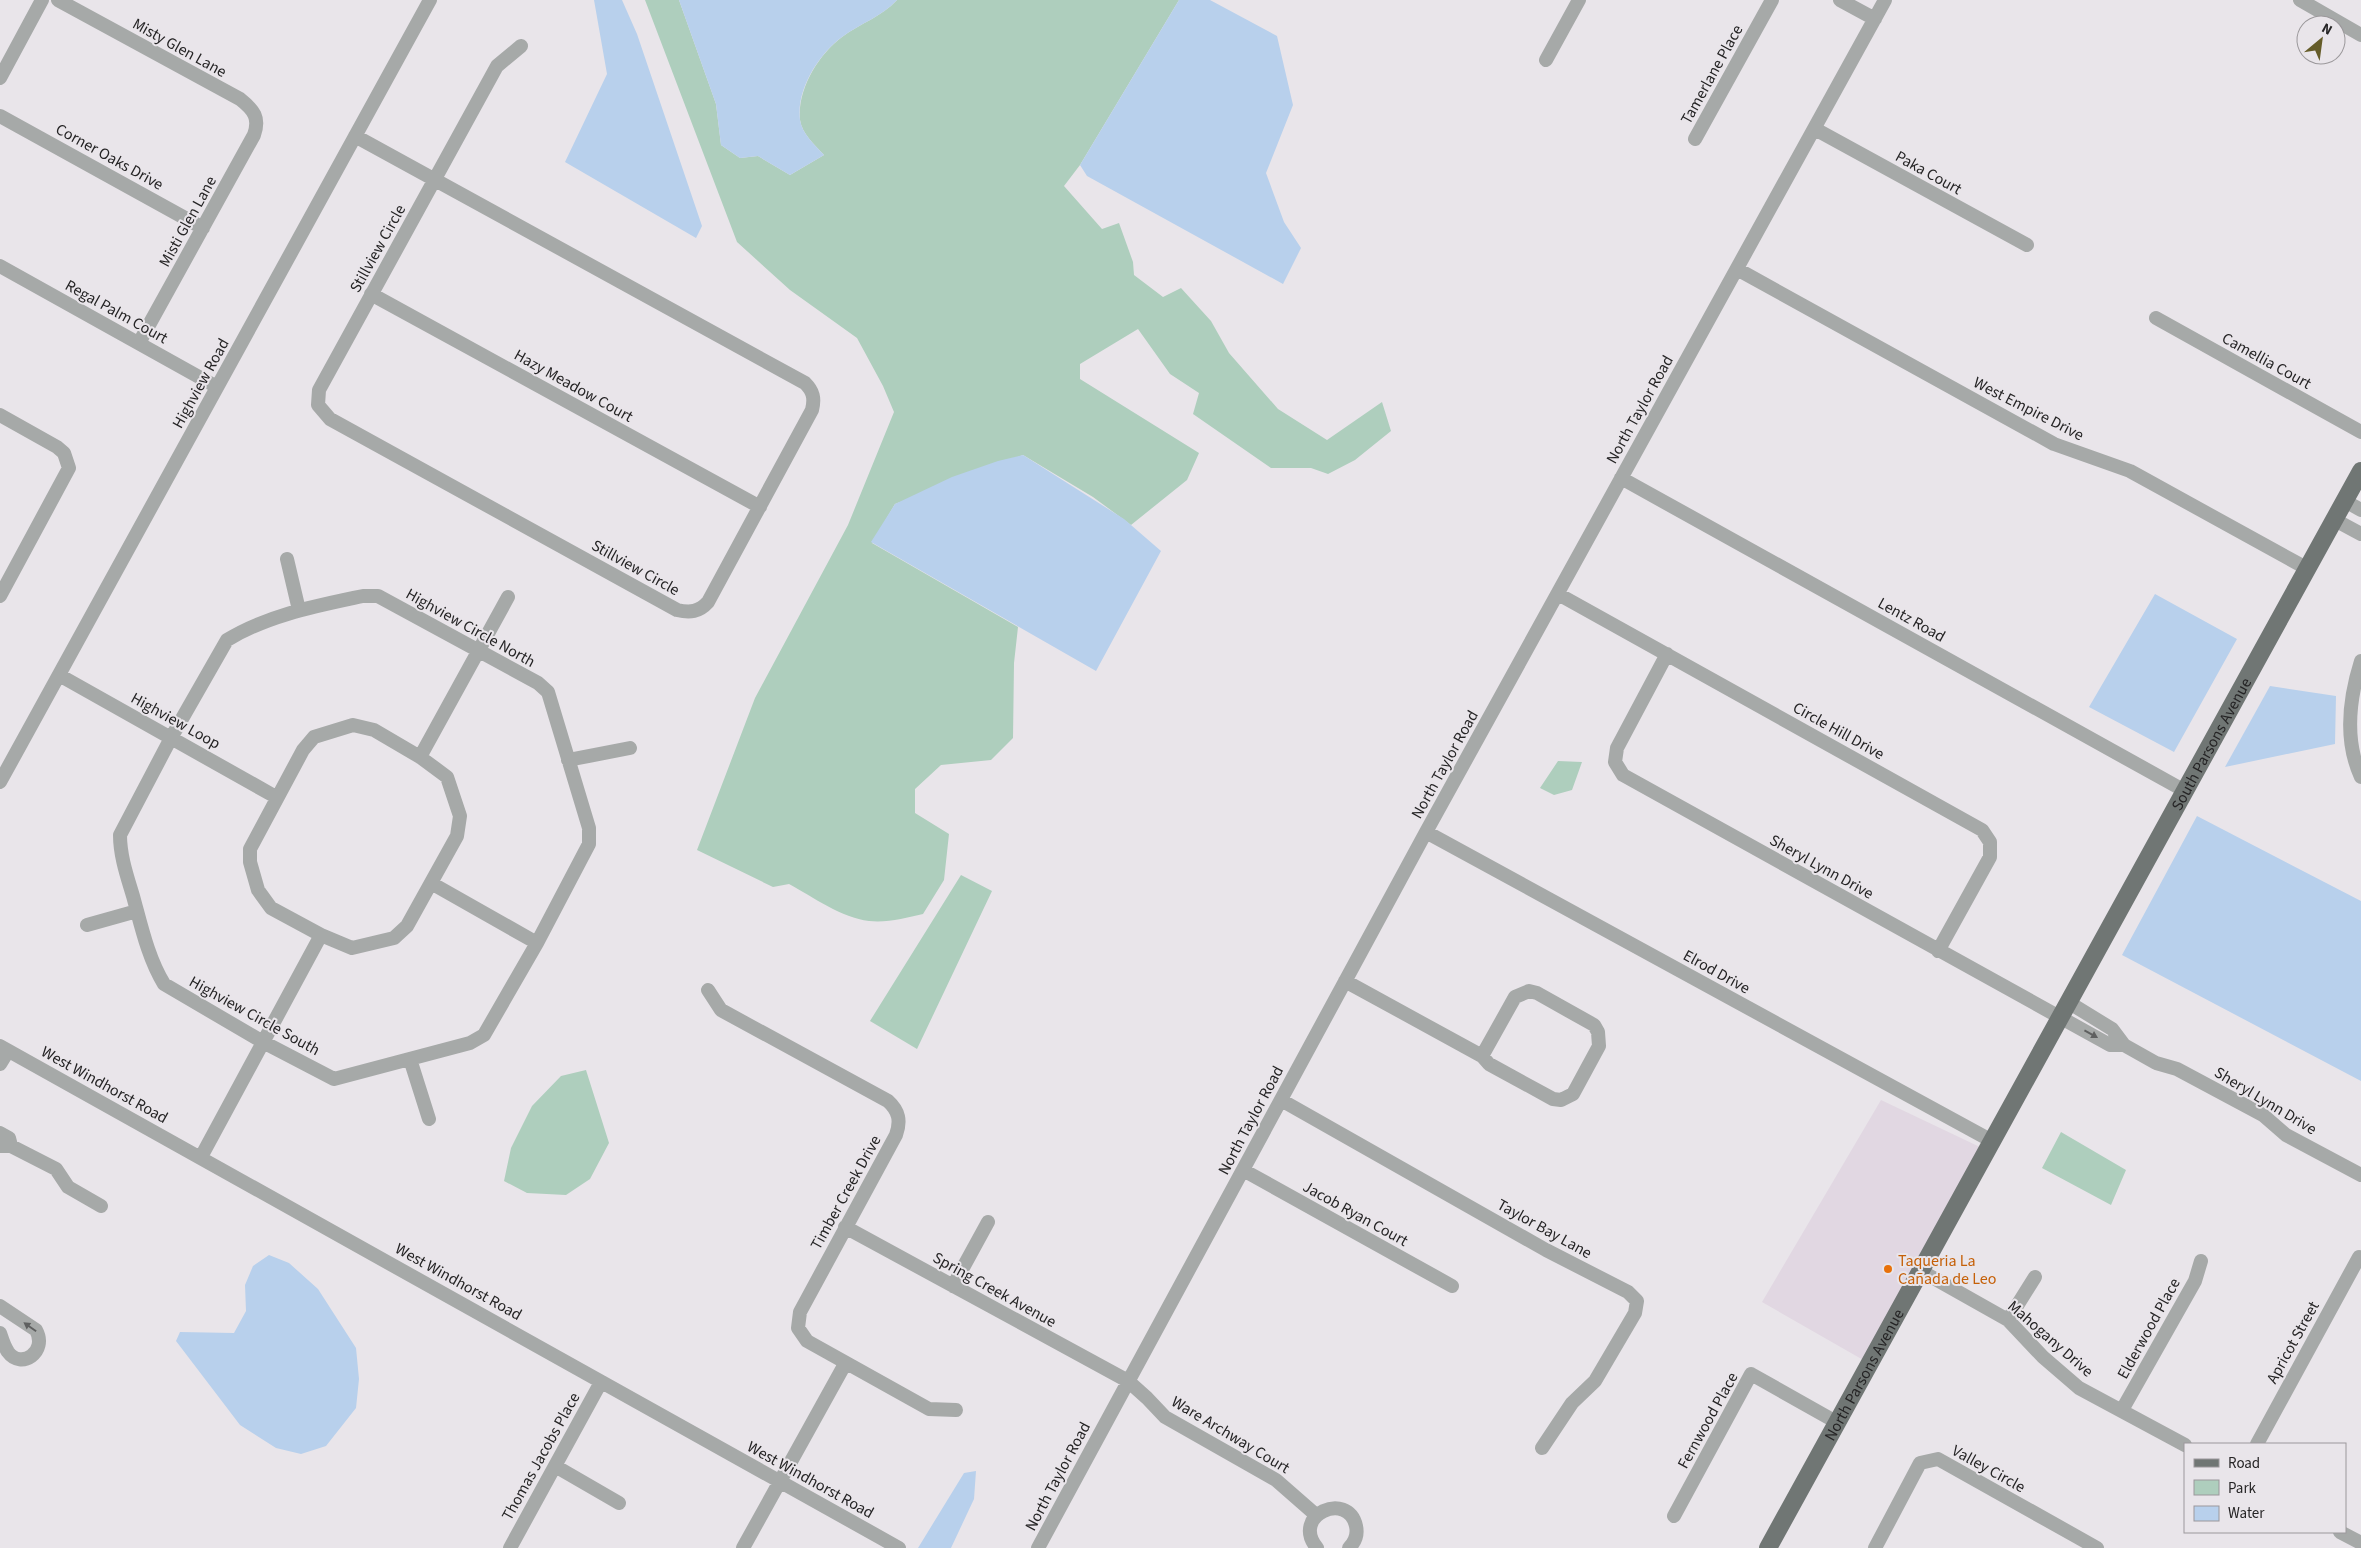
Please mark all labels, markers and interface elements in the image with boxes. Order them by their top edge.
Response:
street label: Misty Glen Lane [129,13,231,83]
north arrow [2296,15,2346,65]
text: N [2318,19,2336,41]
street label: Tamerlane Place [1676,21,1748,128]
street label: Corner Oaks Drive [52,118,167,196]
street label: Paka Court [1891,146,1966,200]
street label: Misti Glen Lane [154,172,222,271]
street label: Stillview Circle [345,200,411,296]
street label: Regal Palm Court [61,275,172,349]
street label: Camellia Court [2218,327,2316,395]
street label: Highview Road [167,335,235,432]
street label: Hazy Meadow Court [510,344,638,428]
street label: North Taylor Road [1601,351,1679,468]
street label: West Empire Drive [1970,372,2088,446]
street label: Stillview Circle [588,535,684,601]
street label: Highview Circle North [402,583,539,673]
street label: Lentz Road [1874,592,1949,647]
street label: South Parsons Avenue [2166,674,2257,815]
street label: Highview Loop [127,687,224,755]
street label: Circle Hill Drive [1789,697,1888,765]
street label: North Taylor Road [1406,706,1484,823]
street label: Sheryl Lynn Drive [1765,829,1878,905]
street label: Elrod Drive [1679,944,1754,999]
street label: Highview Circle South [185,971,324,1061]
one-way arrow [2084,1030,2098,1038]
street label: West Windhorst Road [37,1041,172,1129]
street label: North Taylor Road [1213,1062,1289,1179]
street label: Sheryl Lynn Drive [2210,1062,2321,1140]
street label: Timber Creek Drive [805,1131,886,1254]
street label: Jacob Ryan Court [1299,1176,1413,1252]
street label: Taylor Bay Lane [1493,1194,1596,1264]
street label: West Windhorst Road [391,1238,526,1326]
street label: Spring Creek Avenue [929,1247,1060,1333]
place label: Taqueria La Cañada de Leo [1898,1250,1996,1290]
marker: Taqueria La Cañada de Leo [1882,1263,1894,1275]
street label: Elderwood Place [2112,1274,2186,1383]
street label: Mahogany Drive [2003,1295,2098,1382]
street label: Apricot Street [2261,1297,2325,1388]
street label: North Parsons Avenue [1819,1305,1910,1445]
one-way arrow [23,1322,36,1332]
street label: Fernwood Place [1672,1368,1743,1473]
street label: Thomas Jacobs Place [497,1388,585,1525]
street label: Ware Archway Court [1167,1391,1294,1479]
street label: North Taylor Road [1020,1418,1096,1535]
street label: West Windhorst Road [743,1436,878,1524]
street label: Valley Circle [1948,1440,2029,1498]
legend [2184,1443,2346,1533]
text: Road [2228,1453,2260,1474]
text: Park [2228,1478,2257,1499]
text: Water [2228,1503,2265,1524]

